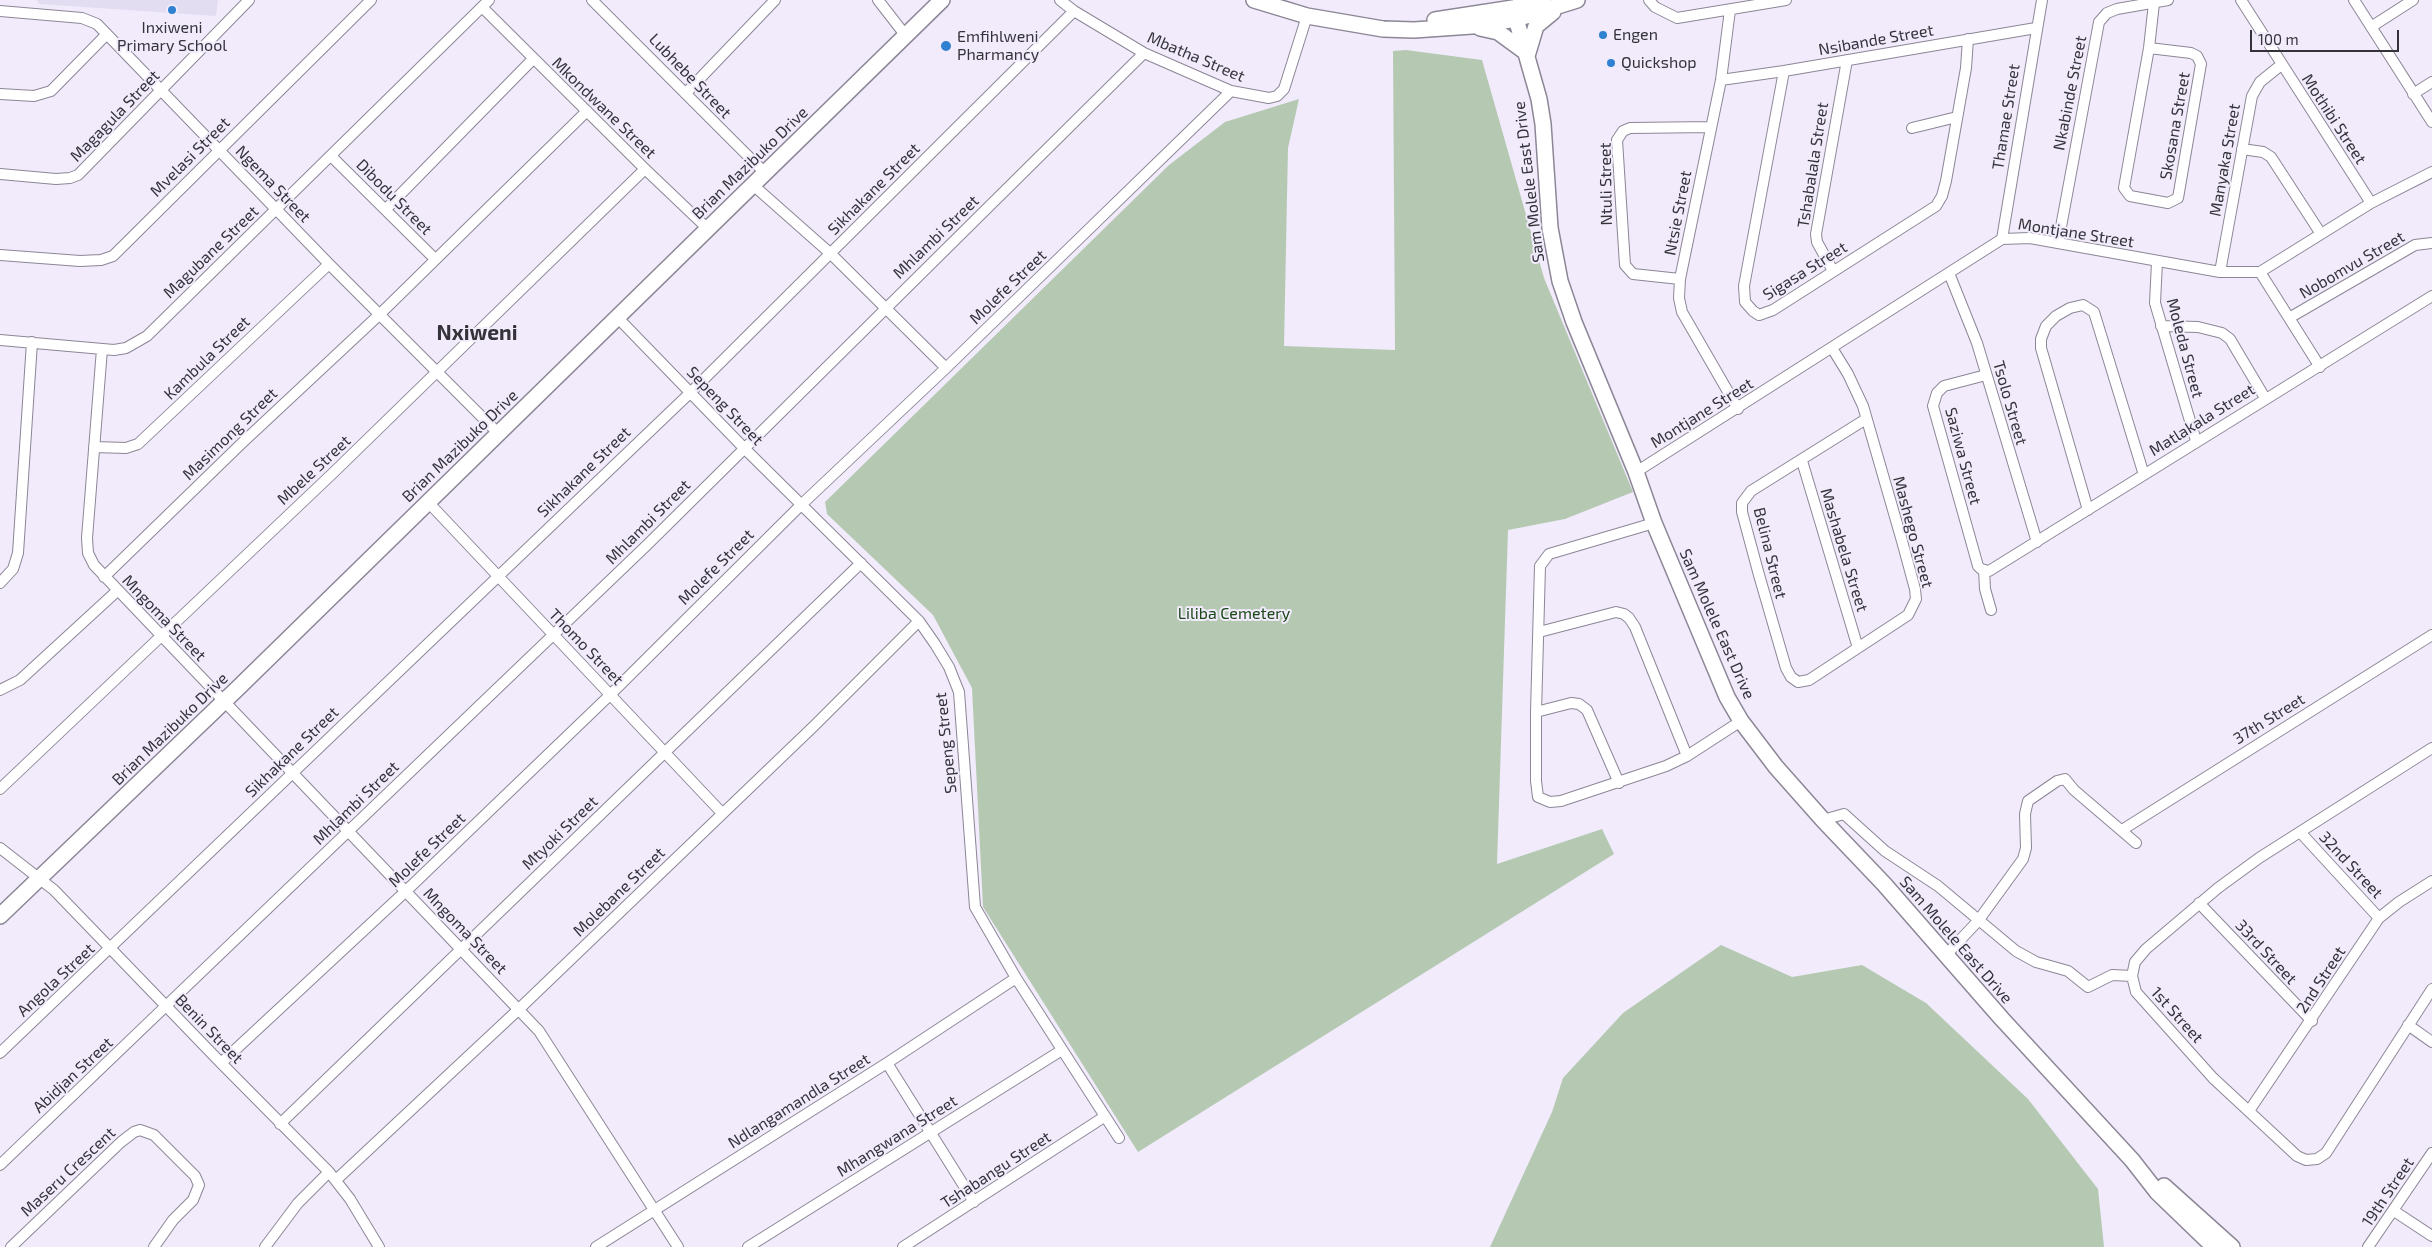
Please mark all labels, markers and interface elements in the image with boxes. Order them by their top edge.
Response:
marker: Inxiweni Primary School [166,4,178,16]
place label: Inxiweni Primary School [117,18,227,56]
street label: Nsibande Street [1817,20,1935,60]
scale bar [2252,20,2401,52]
place label: Engen [1613,25,1658,45]
place label: Emfihlweni Pharmancy [957,27,1039,65]
street label: Mbatha Street [1144,28,1248,86]
marker: Engen [1597,29,1609,41]
street label: Lubhebe Street [645,30,735,122]
text: 100 m [2258,30,2299,48]
street label: Nkabinde Street [2049,34,2091,152]
marker: Emfihlweni Pharmancy [939,39,953,53]
street label: Mkondwane Street [548,53,660,163]
place label: Quickshop [1621,53,1697,73]
marker: Quickshop [1605,57,1617,69]
street label: Thamae Street [1988,63,2024,171]
street label: Magagula Street [66,66,164,166]
street label: Mothibi Street [2298,70,2370,168]
street label: Skosana Street [2156,71,2194,181]
street label: Sam Molele East Drive [1510,100,1548,264]
street label: Tshabalala Street [1794,101,1832,229]
street label: Manyaka Street [2206,102,2244,218]
street label: Brian Mazibuko Drive [688,103,812,223]
street label: Mvelasi Street [146,113,234,201]
street label: Sikhakane Street [824,139,924,239]
street label: Ngema Street [232,142,314,226]
street label: Ntuli Street [1596,142,1616,226]
street label: Dibodu Street [352,155,436,239]
street label: Ntsie Street [1660,169,1696,257]
street label: Mhlambi Street [889,191,983,283]
street label: Magubane Street [159,202,263,302]
street label: Montjane Street [2017,214,2135,252]
street label: Nobomvu Street [2296,227,2408,303]
street label: Sigasa Street [1759,238,1851,304]
street label: Molefe Street [966,246,1050,328]
street label: Moleda Street [2162,296,2208,400]
street label: Kambula Street [160,312,254,404]
district label: Nxiweni [437,320,517,346]
street label: Tsolo Street [1989,359,2031,447]
street label: Sepeng Street [683,363,767,449]
street label: Montjane Street [1647,374,1757,452]
street label: Matlakala Street [2146,380,2258,460]
street label: Masimong Street [179,384,281,484]
street label: Brian Mazibuko Drive [398,386,522,506]
street label: Saziwa Street [1941,405,1985,507]
street label: Sikhakane Street [533,423,635,521]
street label: Mbele Street [273,431,355,509]
street label: Mashego Street [1889,474,1937,590]
street label: Mhlambi Street [602,476,694,568]
street label: Mashabela Street [1816,486,1872,614]
street label: Belina Street [1749,505,1791,601]
street label: Molefe Street [674,525,758,609]
street label: Sam Molele East Drive [1675,546,1759,702]
street label: Mngoma Street [118,571,210,665]
park label: Liliba Cemetery [1178,604,1290,624]
street label: Thomo Street [545,605,627,689]
street label: Brian Mazibuko Drive [108,669,232,789]
street label: 37th Street [2230,690,2308,748]
street label: Sepeng Street [931,691,961,795]
street label: Sikhakane Street [241,703,343,801]
street label: Mhlambi Street [309,757,403,849]
street label: Mtyoki Street [518,792,602,874]
street label: Molefe Street [385,809,469,891]
street label: 32nd Street [2315,828,2387,902]
street label: Molebane Street [569,843,669,941]
street label: Sam Molele East Drive [1896,872,2016,1008]
street label: Mngoma Street [419,884,511,978]
street label: 33rd Street [2231,916,2301,988]
street label: Angola Street [13,939,99,1021]
street label: 2nd Street [2292,943,2350,1017]
street label: 1st Street [2147,983,2207,1047]
street label: Benin Street [171,990,247,1068]
street label: Abidjan Street [29,1033,117,1117]
street label: Ndlangamandla Street [724,1049,874,1153]
street label: Mhangwana Street [833,1091,961,1181]
street label: Maseru Crescent [17,1123,119,1221]
street label: Tshabangu Street [937,1127,1055,1213]
street label: 19th Street [2358,1154,2418,1230]

